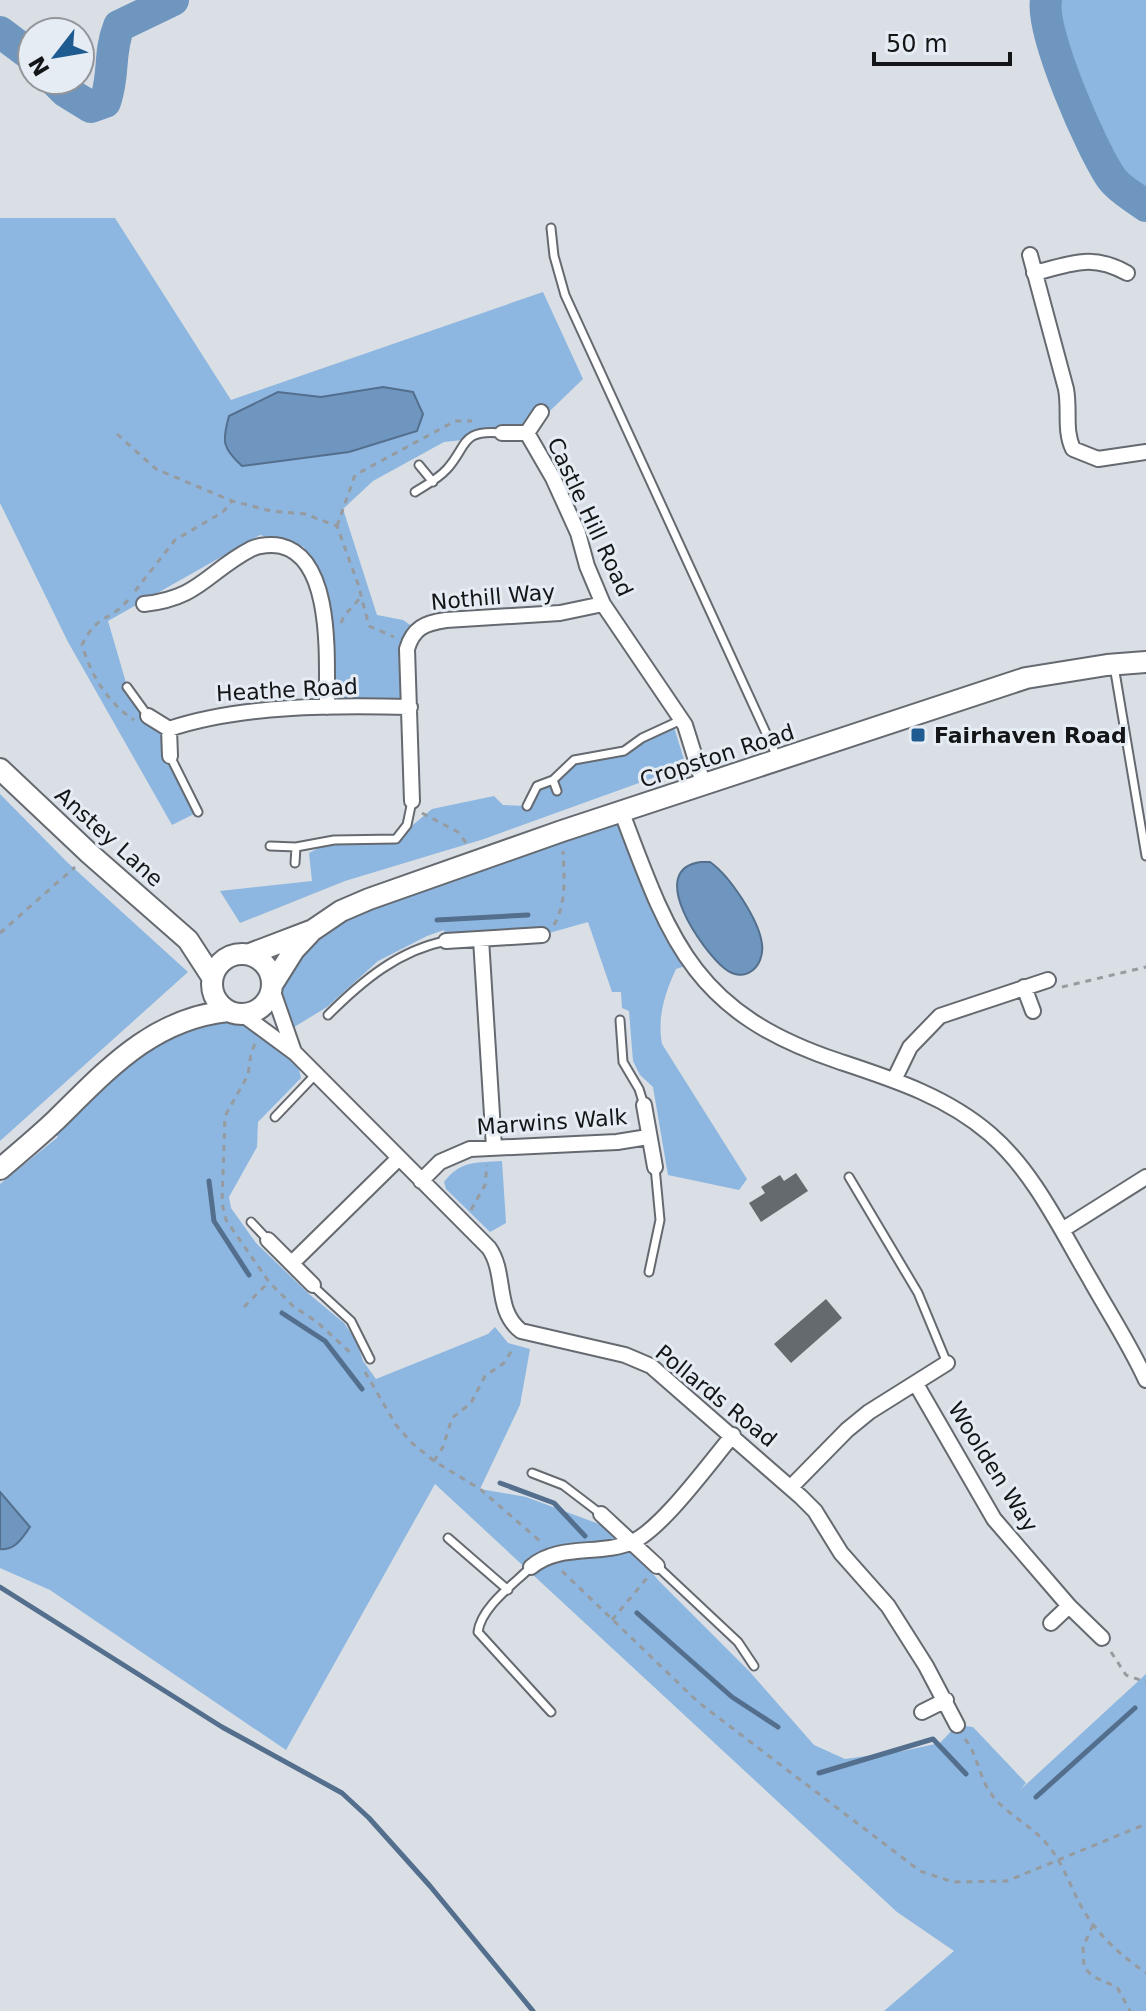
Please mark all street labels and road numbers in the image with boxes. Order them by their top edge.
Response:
street label: Castle Hill Road [542,433,638,601]
street label: Nothill Way [430,579,556,615]
street label: Heathe Road [216,674,358,706]
street label: Cropston Road [637,719,797,793]
street label: Anstey Lane [50,782,168,892]
street label: Marwins Walk [476,1104,628,1140]
street label: Pollards Road [651,1340,781,1452]
street label: Woolden Way [943,1397,1043,1537]

